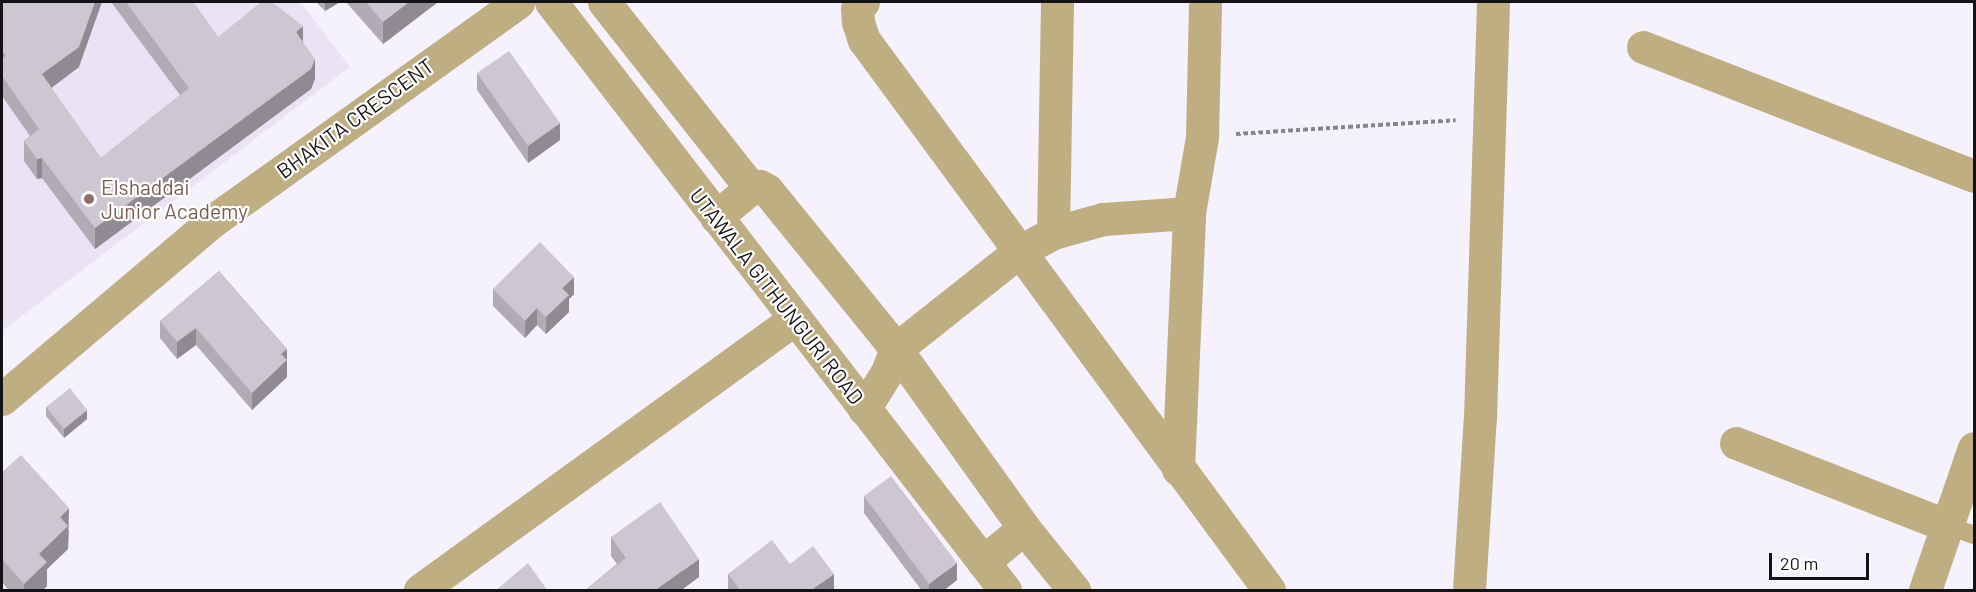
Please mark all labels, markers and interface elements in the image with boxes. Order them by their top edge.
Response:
street label: BHAKITA CRESCENT [272,53,438,183]
place label: Elshaddai Junior Academy [101,174,248,224]
street label: UTAWALA GITHUNGURI ROAD [685,183,869,409]
marker: Elshaddai Junior Academy [82,192,96,206]
scale bar [1772,541,1872,579]
text: 20 m [1780,552,1818,574]

